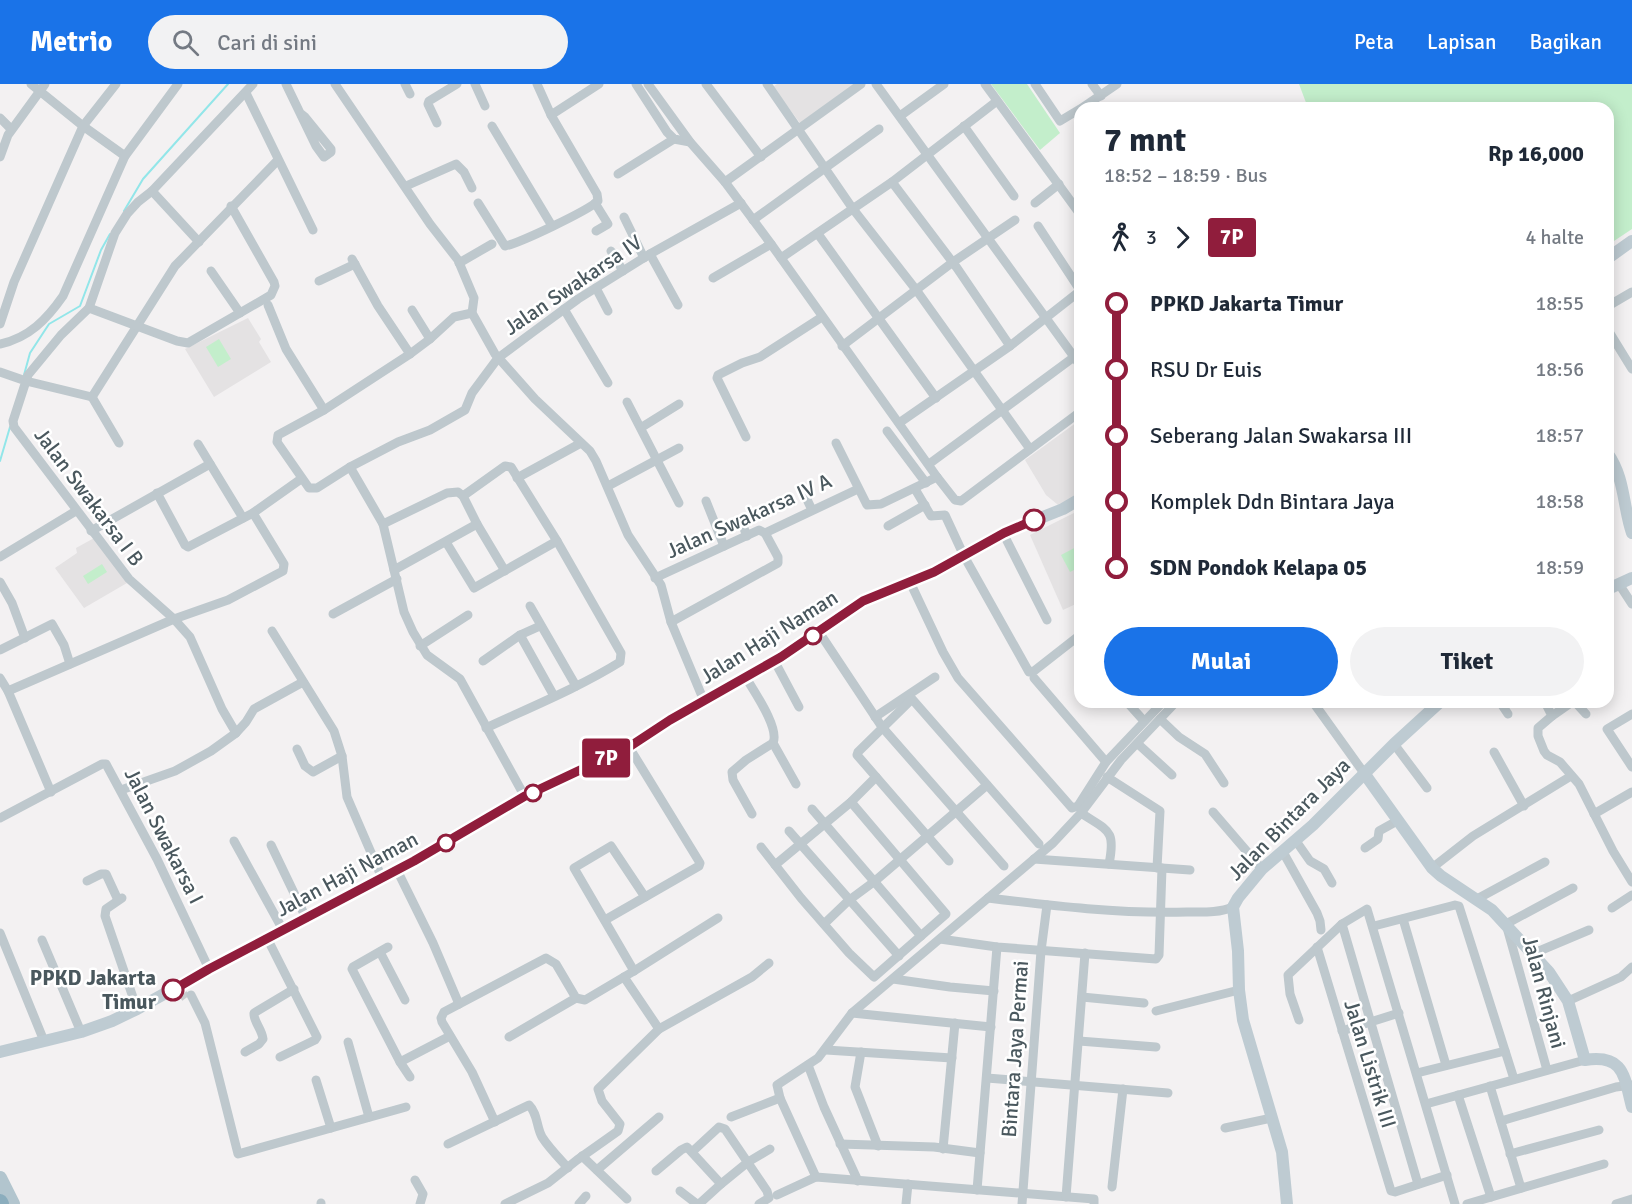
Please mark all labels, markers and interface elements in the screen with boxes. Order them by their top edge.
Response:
search box [148,15,568,69]
text: Metrio [30,25,112,59]
icon: search [169,26,202,59]
text: Cari di sini [217,29,317,56]
text: Peta [1354,29,1394,55]
text: Lapisan [1427,29,1496,55]
text: Bagikan [1529,29,1602,55]
text: 7 mnt [1104,120,1186,161]
text: Rp 16,000 [1488,140,1584,167]
text: 18:52 – 18:59 · Bus [1104,163,1267,188]
icon: walk [1104,221,1137,254]
icon: forward [1166,221,1199,254]
text: 7P [1220,224,1244,250]
text: 3 [1146,225,1157,250]
text: 4 halte [1525,225,1584,250]
street label: Jalan Swakarsa IV [499,229,647,341]
text: PPKD Jakarta Timur [1150,290,1343,317]
text: 18:55 [1535,291,1584,316]
text: RSU Dr Euis [1150,356,1262,383]
text: 18:56 [1535,357,1584,382]
text: Seberang Jalan Swakarsa III [1150,422,1412,449]
street label: Jalan Swakarsa I B [29,423,149,571]
text: 18:57 [1535,423,1584,448]
street label: Jalan Swakarsa IV A [662,468,836,564]
text: Komplek Ddn Bintara Jaya [1150,488,1395,515]
text: 18:58 [1535,489,1584,514]
unlabelled marker [1023,509,1045,531]
text: SDN Pondok Kelapa 05 [1150,554,1367,581]
text: 18:59 [1535,555,1584,580]
street label: Jalan Haji Naman [695,584,843,690]
unlabelled marker [804,627,822,645]
button: Mulai [1104,627,1338,696]
button: Tiket [1350,627,1584,696]
line badge: 7P [579,738,633,778]
text: 7P [594,745,618,771]
street label: Jalan Bintara Jaya [1222,752,1356,886]
street label: Jalan Swakarsa I [119,764,209,908]
unlabelled marker [524,784,542,802]
street label: Jalan Haji Naman [272,826,422,922]
unlabelled marker [437,834,455,852]
street label: Jalan Rinjani [1516,933,1572,1051]
street label: Bintara Jaya Permai [996,960,1034,1138]
place label: PPKD Jakarta Timur [30,965,157,1015]
marker: PPKD Jakarta Timur [162,979,184,1001]
street label: Jalan Listrik III [1338,997,1402,1131]

